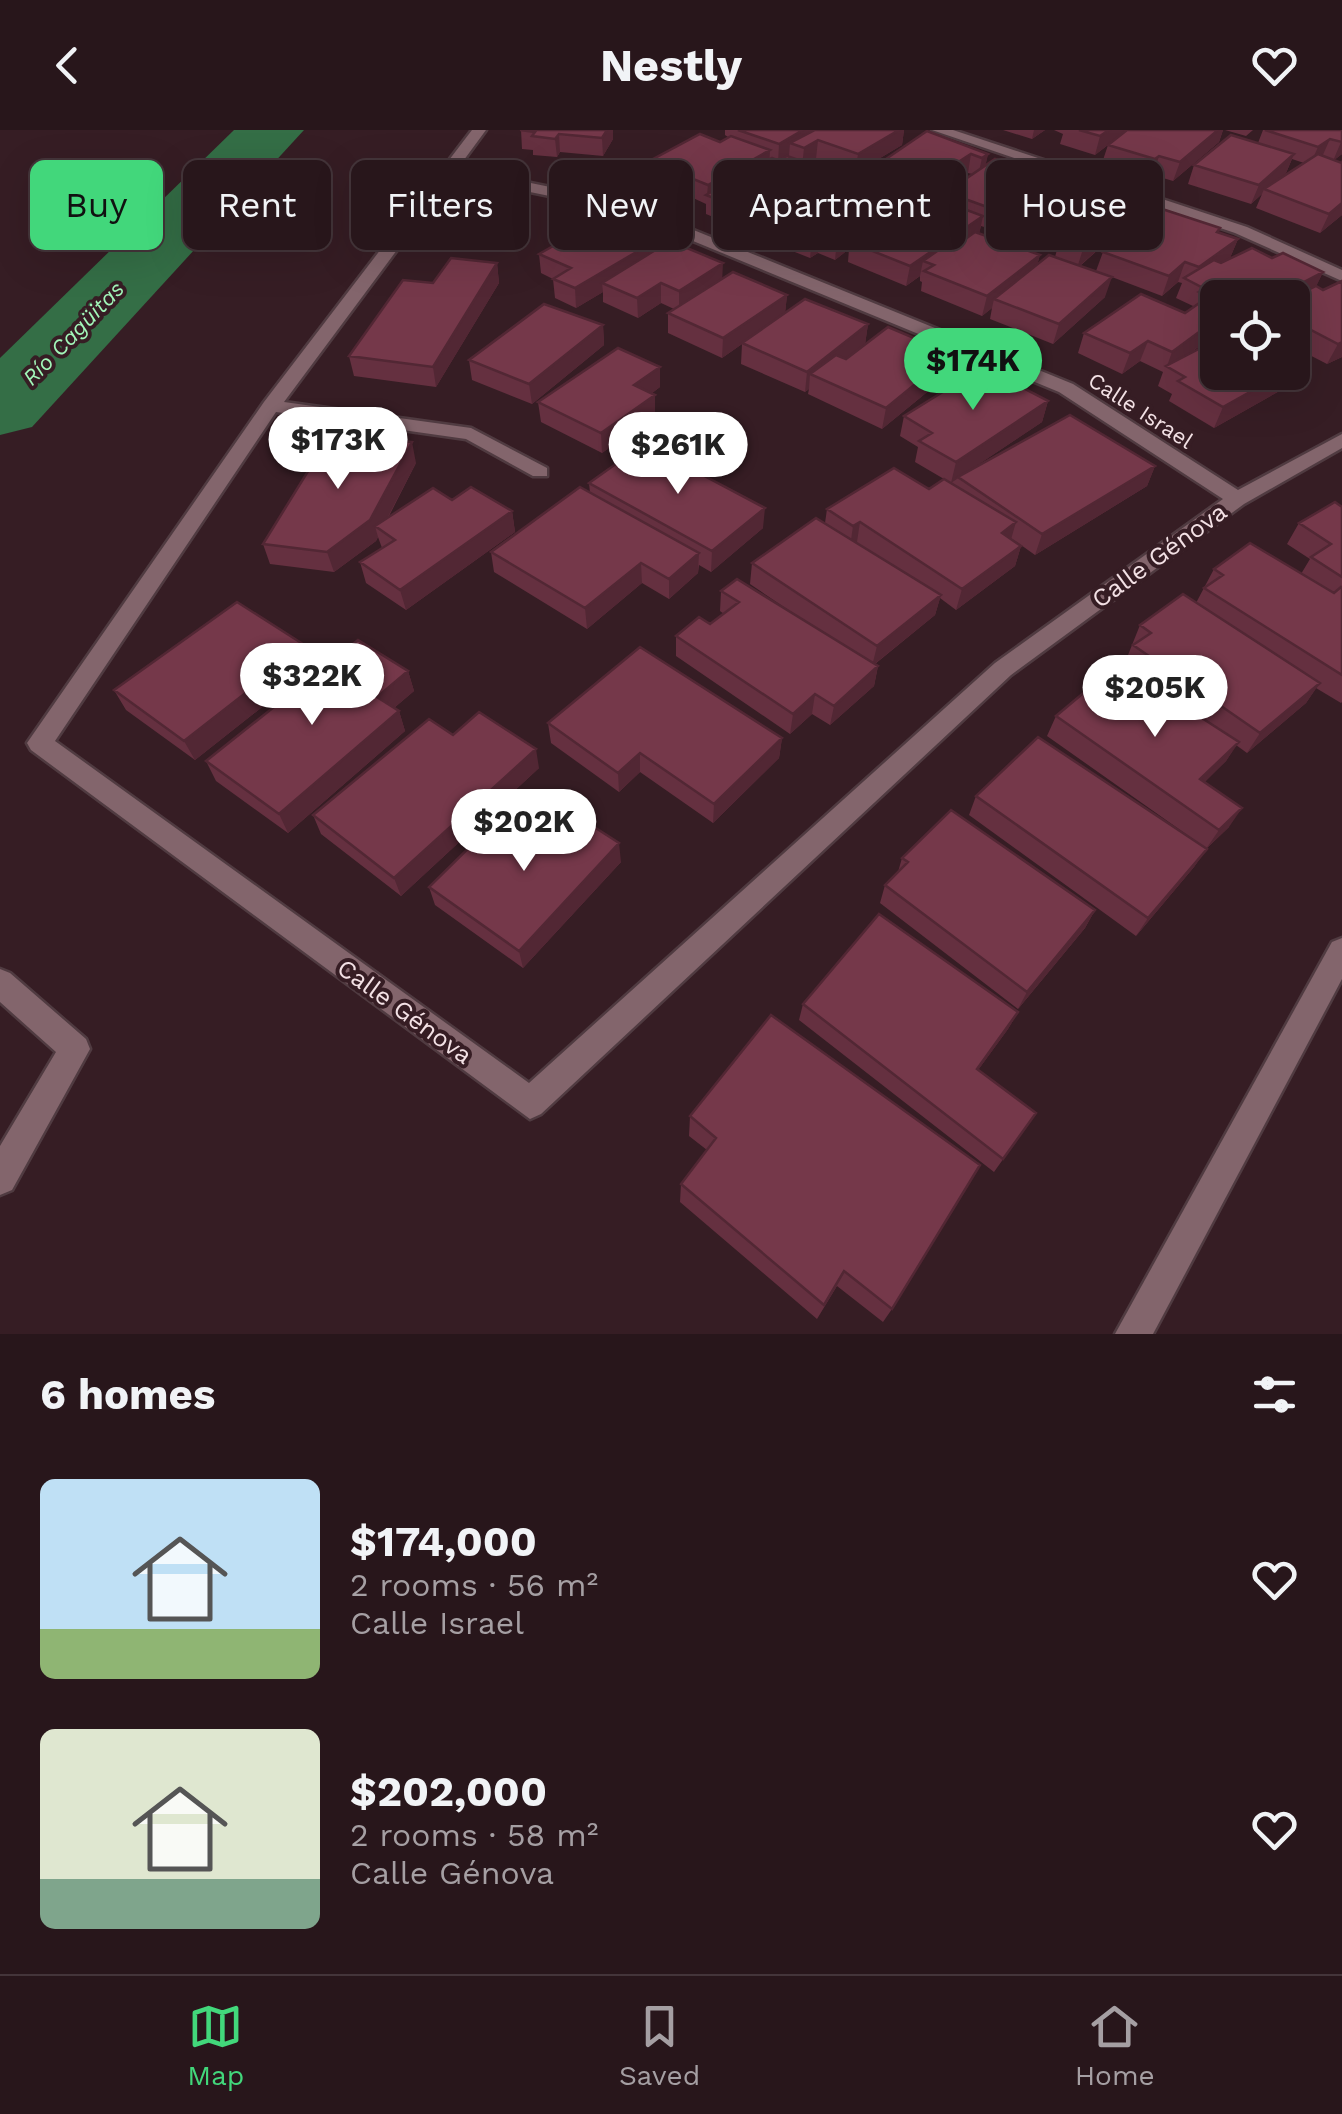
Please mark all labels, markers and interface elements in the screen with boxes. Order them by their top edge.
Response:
icon: back [40,38,95,93]
icon: heart [1247,38,1302,93]
text: Nestly [600,39,742,92]
chip: Buy [30,160,163,250]
chip: Rent [183,160,331,250]
chip: Filters [351,160,529,250]
chip: New [549,160,693,250]
chip: Apartment [713,160,966,250]
chip: House [986,160,1163,250]
water label: Río Cagüitas [18,276,129,390]
map controls [1200,280,1310,390]
button: locate [1200,280,1310,390]
pin: $174K [903,328,1043,413]
text: $174K [926,341,1020,379]
street label: Calle Israel [1084,367,1198,454]
pin: $173K [268,407,408,492]
pin: $261K [608,412,748,497]
text: $173K [291,420,385,458]
text: $261K [631,425,725,463]
street label: Calle Génova [1086,497,1232,614]
pin: $322K [242,643,382,728]
pin: $205K [1085,655,1225,740]
text: $322K [262,656,362,694]
text: $205K [1105,668,1205,706]
pin: $202K [454,789,594,874]
text: $202K [473,802,575,840]
street label: Calle Génova [332,953,478,1070]
icon: filters [1247,1367,1302,1422]
text: 6 homes [40,1370,215,1419]
text: $174,000 [350,1517,537,1566]
icon: home [120,1519,240,1639]
icon: heart [1247,1552,1302,1607]
text: 2 rooms · 56 m² [350,1566,598,1604]
text: Calle Israel [350,1604,524,1642]
text: $202,000 [350,1767,547,1816]
icon: home [120,1769,240,1889]
icon: heart [1247,1802,1302,1857]
text: 2 rooms · 58 m² [350,1816,598,1854]
text: Calle Génova [350,1854,554,1892]
tab: Map [187,1999,244,2092]
tab: Saved [619,1999,700,2092]
tab: Home [1075,1999,1155,2092]

